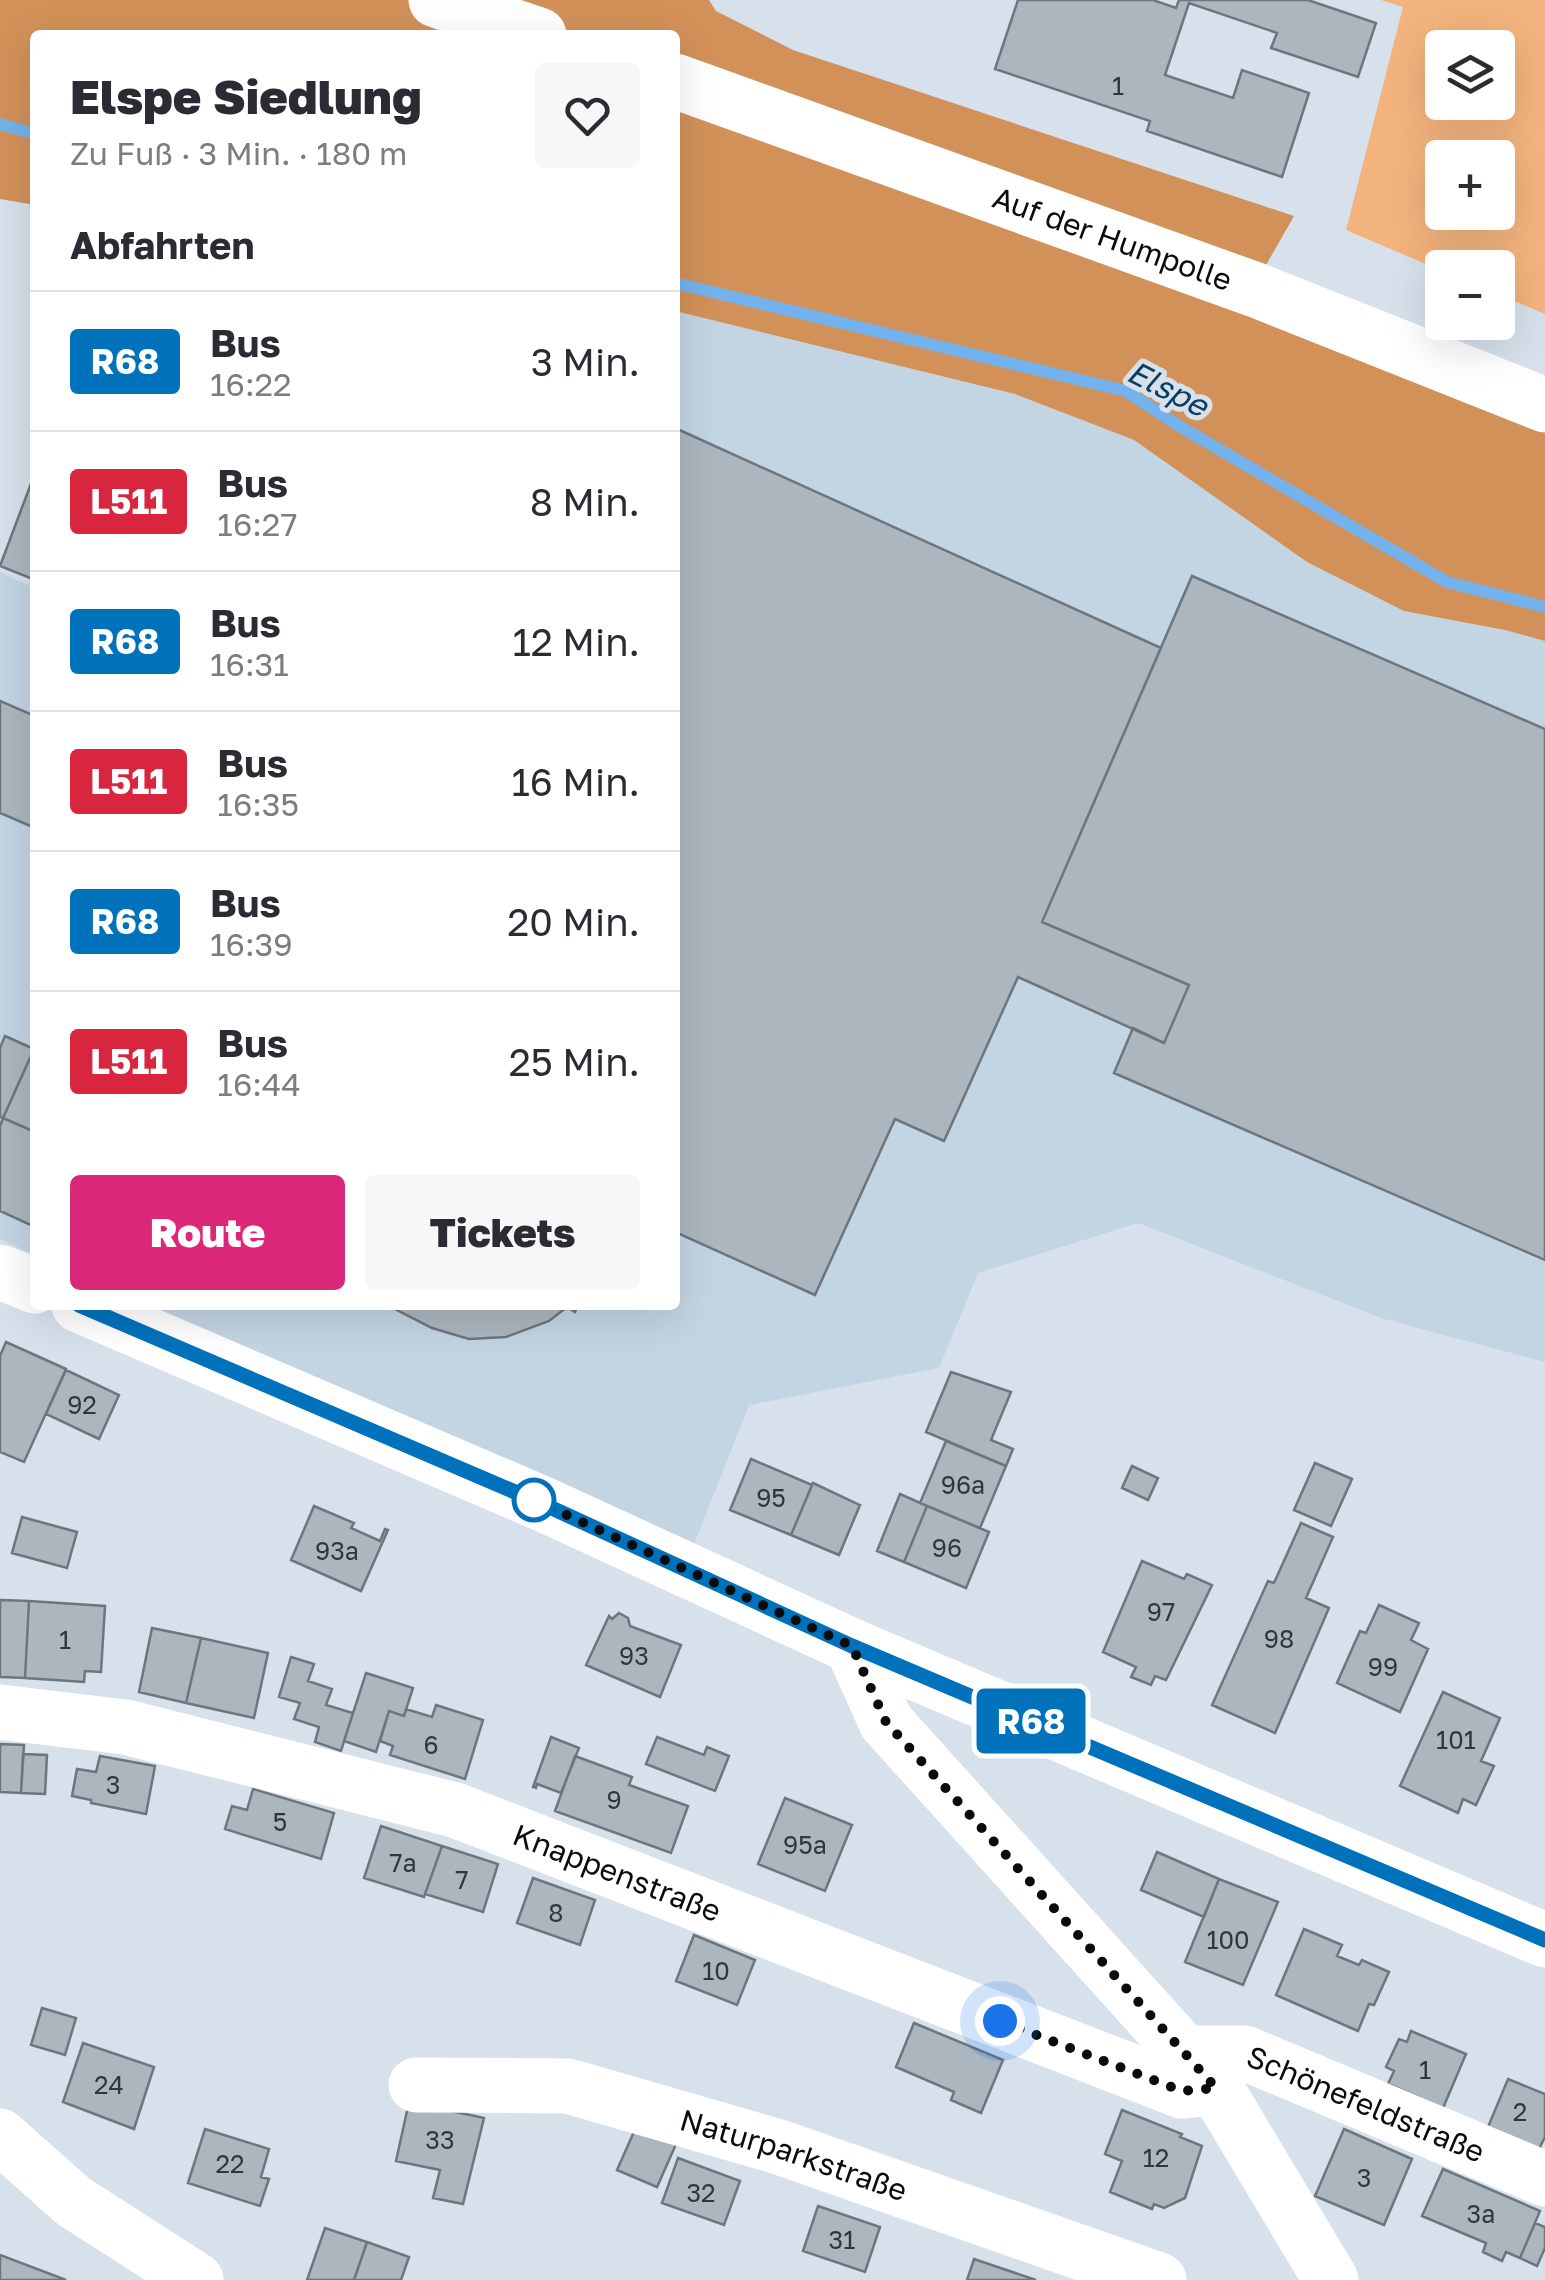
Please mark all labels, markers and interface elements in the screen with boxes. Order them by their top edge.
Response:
map controls [1425,30,1515,340]
button: layers [1425,30,1515,120]
button: heart [535,63,640,168]
text: Elspe Siedlung [70,67,422,125]
house number: 1 [1112,70,1124,101]
text: Zu Fuß · 3 Min. · 180 m [70,134,407,172]
button: + [1425,140,1515,230]
street label: Auf der Humpolle [988,179,1237,298]
text: Abfahrten [70,222,254,267]
button: − [1425,250,1515,340]
text: Bus [210,320,281,365]
text: 3 Min. [531,339,640,384]
text: R68 [91,340,159,382]
water label: Elspe [1122,352,1217,425]
text: 16:22 [210,365,292,403]
text: Bus [217,460,288,505]
text: 8 Min. [530,479,640,524]
text: L511 [90,480,167,522]
text: 16:27 [217,505,297,543]
text: Bus [210,600,281,645]
text: 12 Min. [512,619,640,664]
text: R68 [91,620,159,662]
text: 16:31 [210,645,289,683]
text: Bus [217,740,288,785]
text: 16 Min. [511,759,640,804]
text: L511 [90,760,167,802]
text: 16:35 [217,785,299,823]
text: Bus [210,880,281,925]
text: 20 Min. [507,899,640,944]
text: R68 [91,900,159,942]
text: 16:39 [210,925,293,963]
text: Bus [217,1020,288,1065]
text: 25 Min. [509,1039,640,1084]
text: L511 [90,1040,167,1082]
text: 16:44 [217,1065,301,1103]
button: Route [70,1175,345,1290]
button: Tickets [365,1175,640,1290]
house number: 92 [67,1389,97,1420]
house number: 96a [941,1469,985,1500]
unlabelled marker [513,1479,555,1521]
house number: 95 [756,1482,786,1513]
house number: 96 [932,1532,962,1563]
house number: 93a [315,1535,359,1566]
house number: 97 [1147,1596,1175,1627]
house number: 98 [1264,1623,1294,1654]
house number: 1 [59,1624,71,1655]
house number: 93 [619,1640,649,1671]
house number: 99 [1368,1651,1398,1682]
line badge: R68 [974,1688,1088,1754]
text: R68 [997,1700,1065,1742]
house number: 101 [1436,1724,1476,1755]
house number: 6 [423,1729,439,1760]
house number: 3 [106,1769,120,1800]
house number: 9 [606,1784,622,1815]
house number: 5 [273,1806,287,1837]
street label: Knappenstraße [508,1816,726,1929]
house number: 95a [783,1829,827,1860]
house number: 7a [389,1847,417,1878]
house number: 7 [455,1864,469,1895]
house number: 8 [548,1897,564,1928]
house number: 100 [1206,1924,1250,1955]
house number: 10 [702,1955,730,1986]
your location [975,1996,1025,2046]
street label: Schönefeldstraße [1241,2038,1490,2170]
house number: 1 [1419,2054,1431,2085]
house number: 24 [94,2069,124,2100]
house number: 2 [1513,2096,1527,2127]
street label: Naturparkstraße [676,2101,912,2208]
house number: 33 [425,2124,455,2155]
house number: 12 [1143,2142,1169,2173]
house number: 22 [215,2148,245,2179]
house number: 3 [1357,2162,1371,2193]
house number: 32 [686,2177,716,2208]
house number: 3a [1467,2198,1495,2229]
house number: 31 [829,2224,855,2255]

